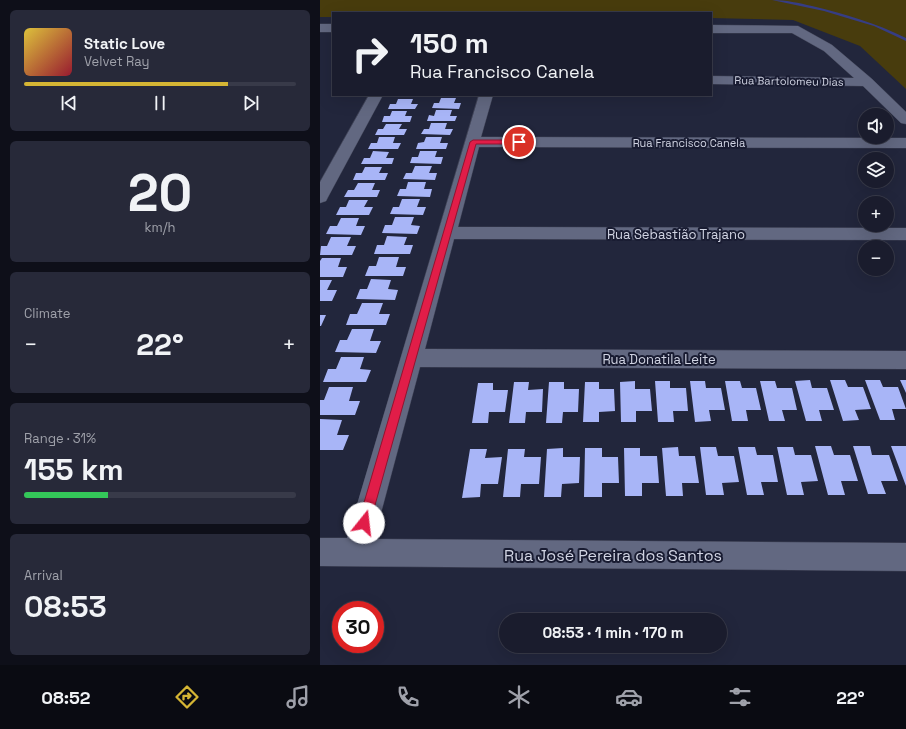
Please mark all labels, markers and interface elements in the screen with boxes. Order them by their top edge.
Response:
text: 150 m [410,25,489,61]
icon: right [344,28,396,80]
text: Static Love [84,34,165,53]
text: Velvet Ray [84,53,149,70]
text: Rua Francisco Canela [410,60,594,83]
street label: Rua Bartolomeu Dias [734,73,844,89]
icon: previous [58,92,80,114]
icon: pause [149,92,171,114]
icon: next [240,92,262,114]
map controls [858,108,894,276]
button: sound [858,108,894,144]
pin [502,125,536,159]
icon: arrive [508,131,530,153]
street label: Rua Francisco Canela [633,136,746,150]
button: layers [858,152,894,188]
text: 20 [128,160,192,226]
button: + [858,196,894,232]
text: km/h [145,219,175,236]
street label: Rua Sebastião Trajano [607,226,745,243]
button: − [858,240,894,276]
text: Climate [24,305,70,322]
text: 22° [136,325,184,364]
text: − [24,330,38,358]
text: + [282,330,296,358]
street label: Rua Donatila Leite [602,351,716,368]
text: Range · 31% [24,430,96,447]
text: 155 km [24,450,124,489]
position arrow [343,502,385,544]
street label: Rua José Pereira dos Santos [504,545,722,566]
text: Arrival [24,567,63,584]
text: 08:53 [24,587,107,626]
speed limit sign: 30 [332,601,384,653]
text: 08:53 · 1 min · 170 m [542,623,684,642]
icon: directions [173,683,201,711]
icon: music [284,683,312,711]
icon: phone [394,683,422,711]
icon: climate [505,683,533,711]
icon: car [615,683,643,711]
icon: filters [726,683,754,711]
text: 08:52 [41,686,90,709]
text: 22° [836,686,865,709]

